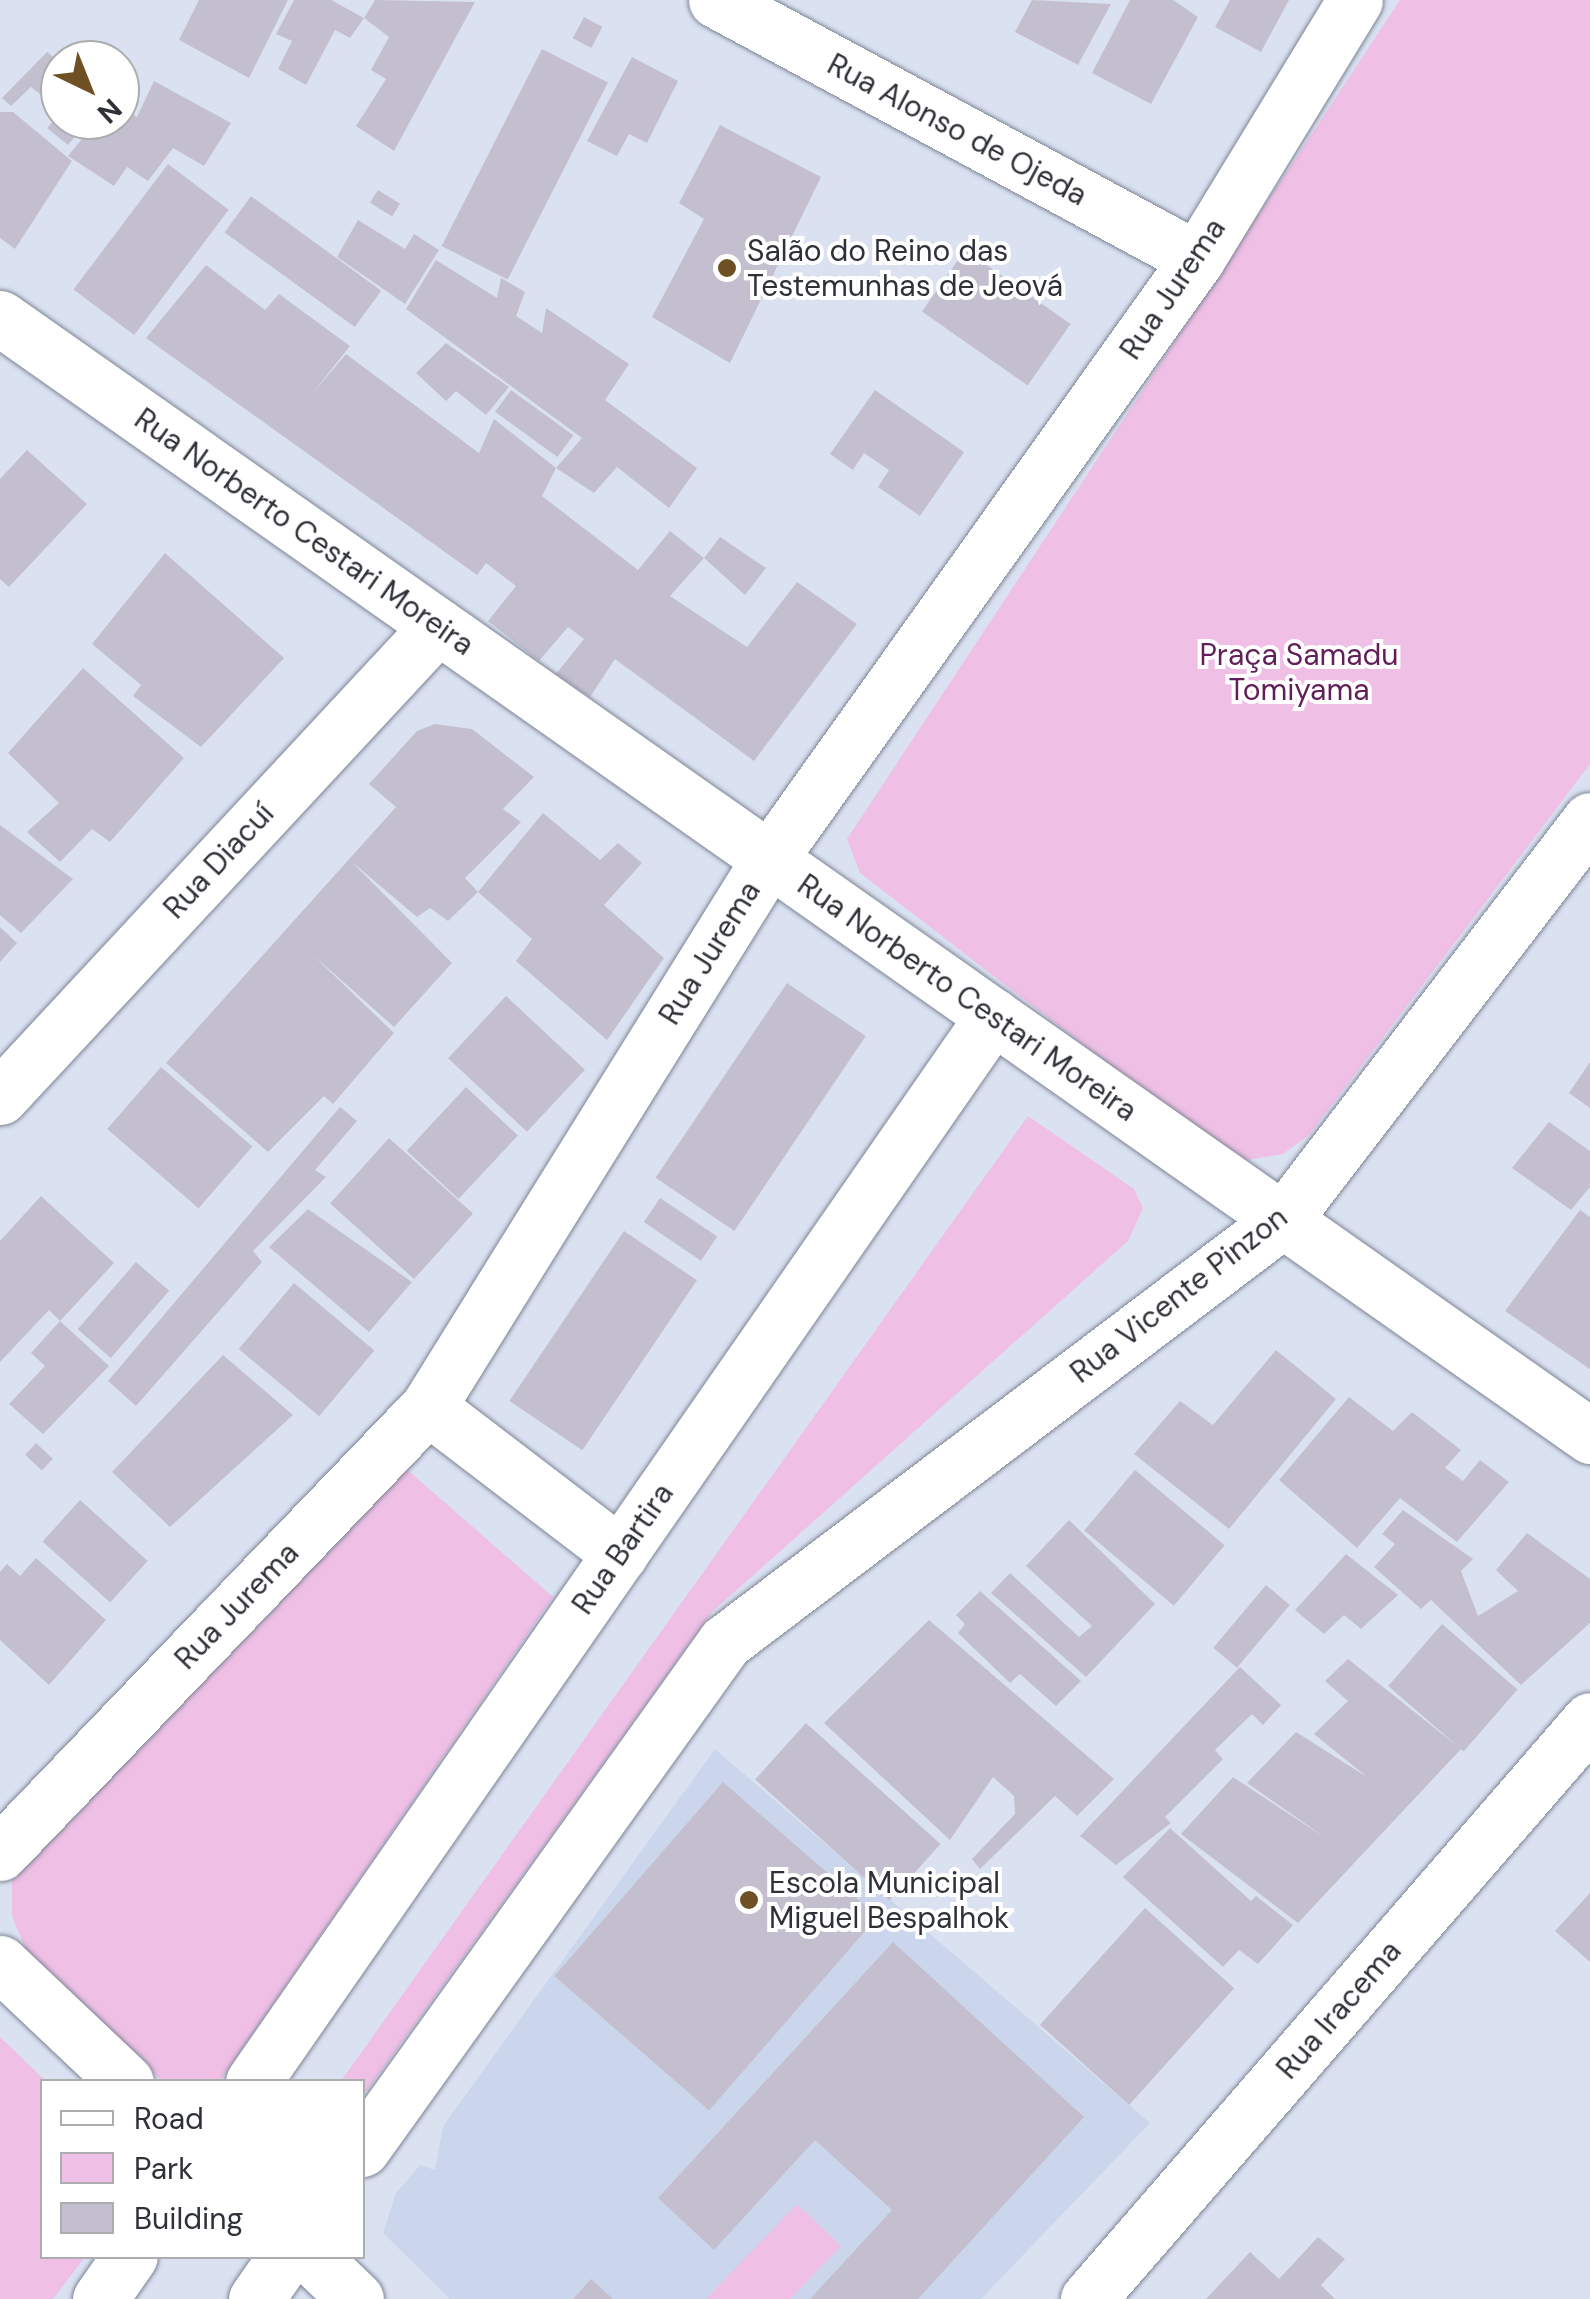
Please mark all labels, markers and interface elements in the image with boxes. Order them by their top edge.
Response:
north arrow [40,40,140,140]
street label: Rua Alonso de Ojeda [821,46,1093,214]
text: N [89,90,130,131]
street label: Rua Jurema [1113,212,1233,366]
place label: Salão do Reino das Testemunhas de Jeová [747,233,1063,304]
marker: Salão do Reino das Testemunhas de Jeová [716,257,738,279]
street label: Rua Norberto Cestari Moreira [128,401,480,663]
park label: Praça Samadu Tomiyama [1199,637,1399,708]
street label: Rua Diacuí [157,796,281,926]
street label: Rua Norberto Cestari Moreira [791,867,1143,1129]
street label: Rua Jurema [652,875,768,1031]
street label: Rua Vicente Pinzon [1064,1199,1294,1391]
street label: Rua Bartira [565,1477,681,1621]
street label: Rua Jurema [168,1535,306,1677]
place label: Escola Municipal Miguel Bespalhok [769,1865,1009,1936]
marker: Escola Municipal Miguel Bespalhok [738,1889,760,1911]
street label: Rua Iracema [1269,1934,1409,2086]
legend [40,2079,365,2259]
text: Road [134,2099,204,2138]
text: Park [134,2149,193,2188]
text: Building [134,2199,243,2238]

